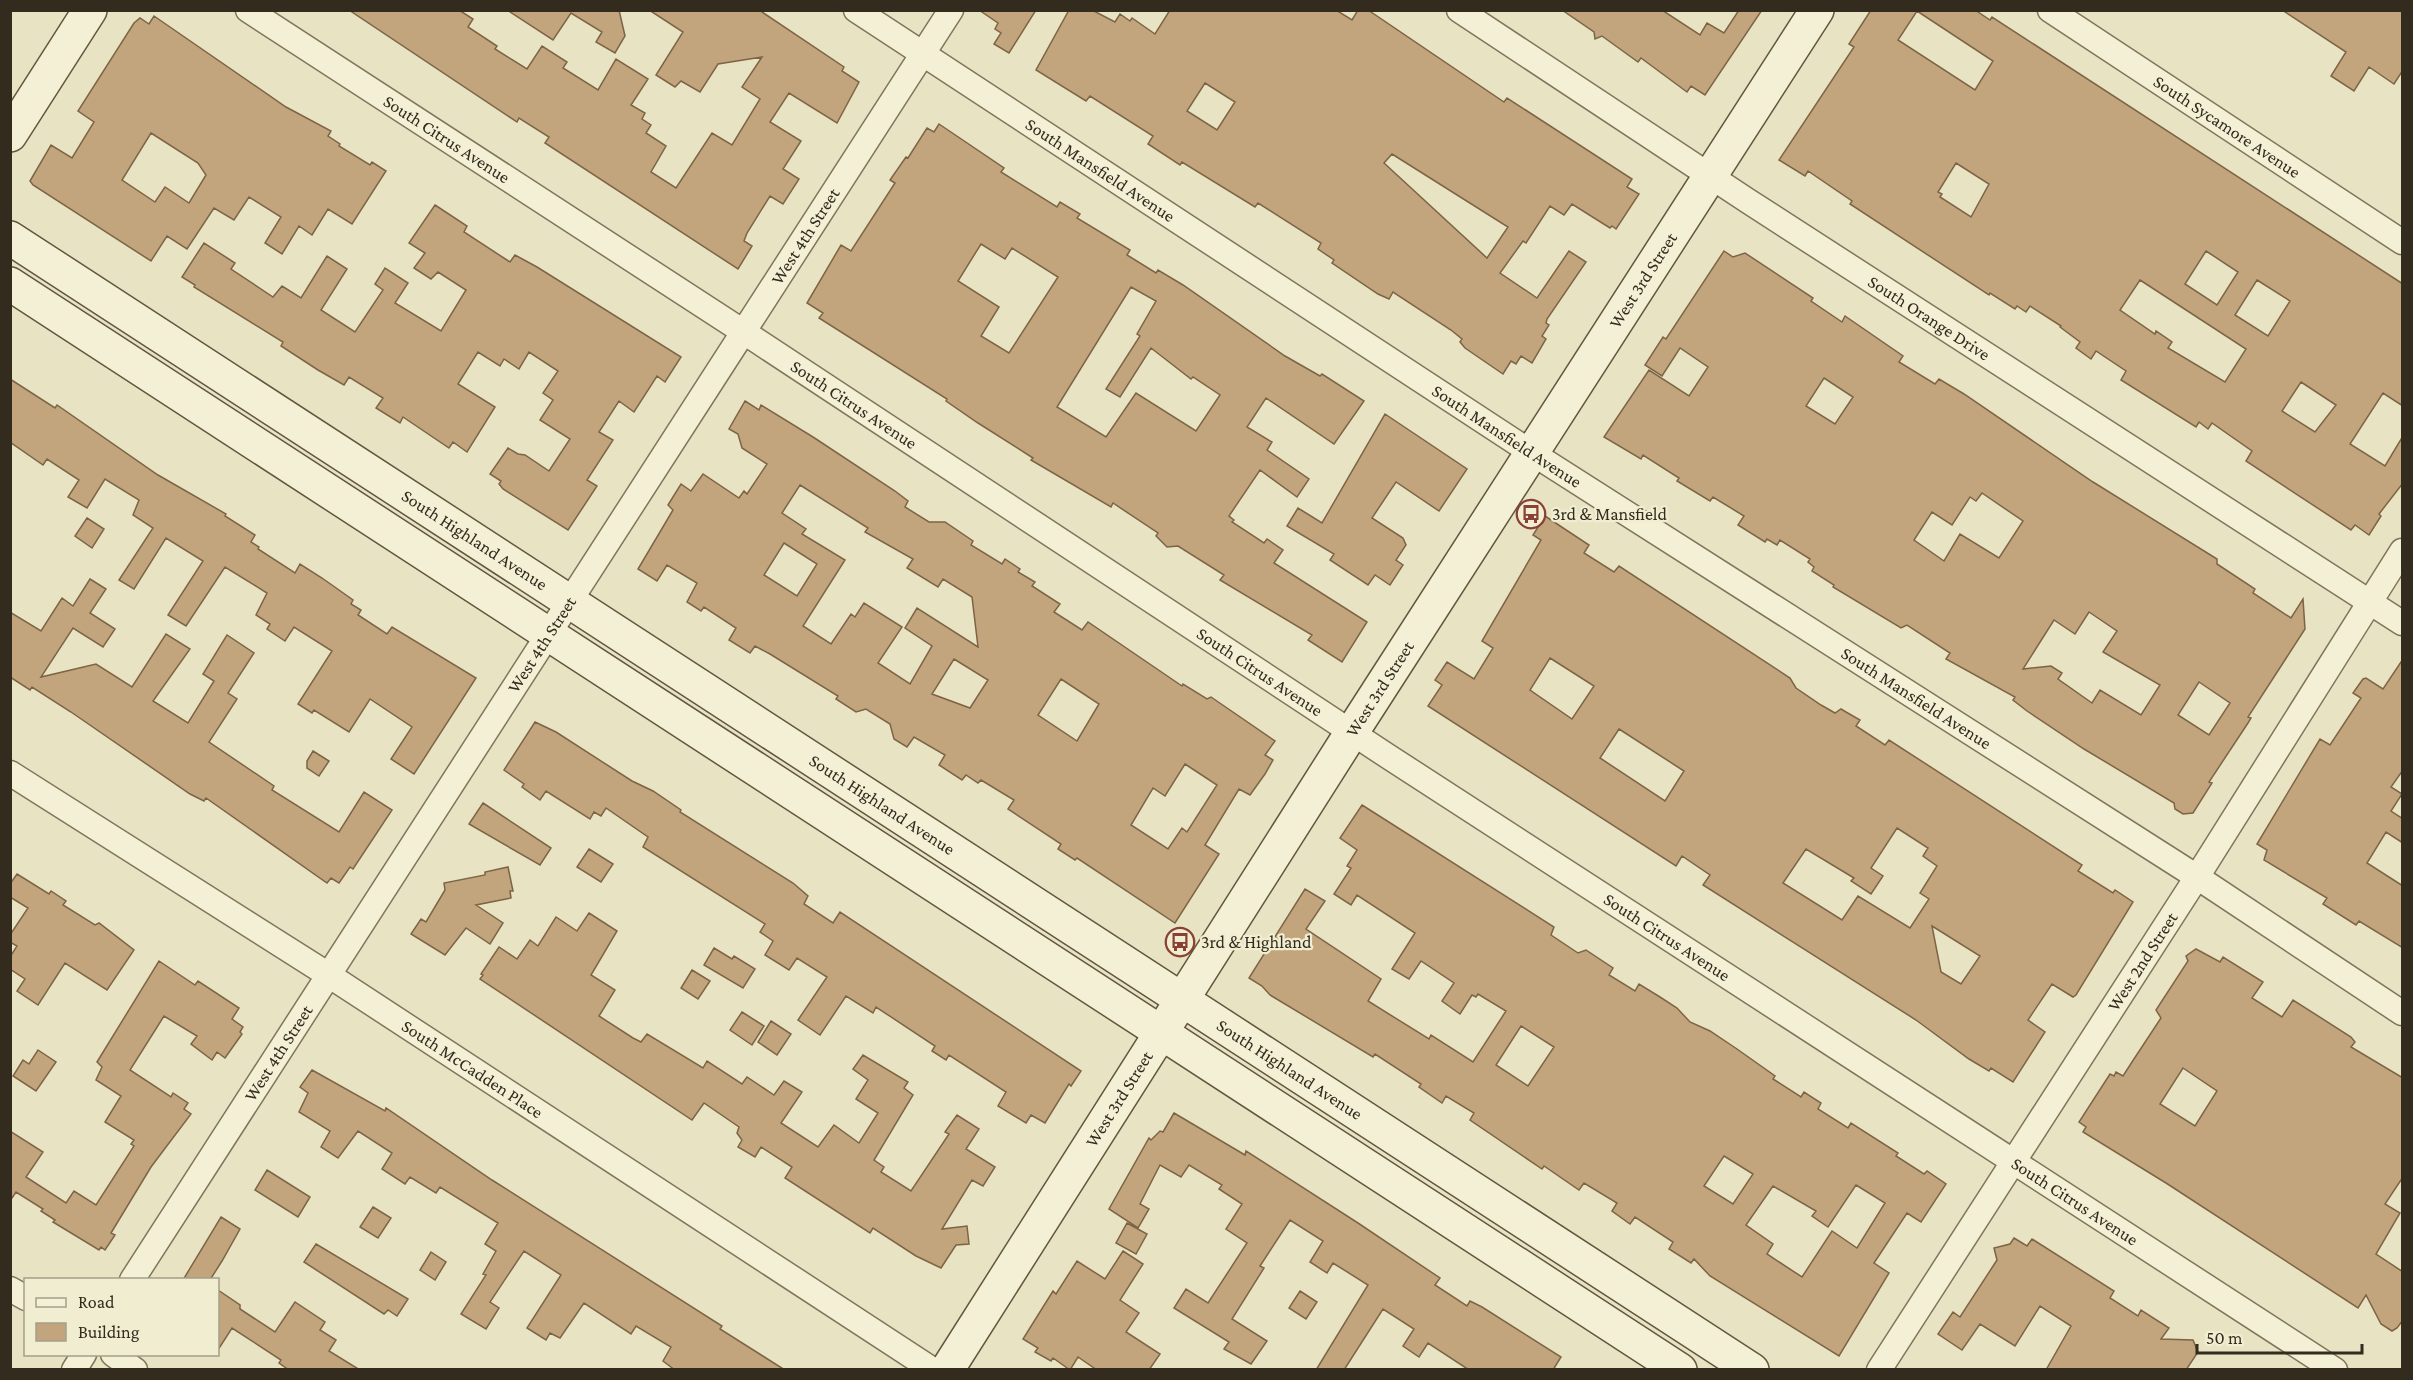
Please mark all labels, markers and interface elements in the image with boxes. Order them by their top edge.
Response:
street label: South Sycamore Avenue [2150,71,2304,182]
street label: South Citrus Avenue [380,91,514,188]
street label: South Mansfield Avenue [1022,114,1179,226]
street label: West 4th Street [767,183,844,288]
street label: West 3rd Street [1605,228,1682,332]
street label: South Orange Drive [1864,271,1994,365]
street label: South Citrus Avenue [787,356,921,453]
street label: South Mansfield Avenue [1428,380,1585,492]
street label: South Highland Avenue [398,485,551,594]
bus stop icon: 3rd & Mansfield [1515,498,1547,530]
place label: 3rd & Mansfield [1552,504,1668,524]
street label: West 4th Street [503,592,581,697]
street label: South Citrus Avenue [1193,623,1327,721]
street label: West 3rd Street [1342,636,1418,740]
street label: South Mansfield Avenue [1838,643,1995,753]
street label: South Highland Avenue [806,750,959,859]
street label: South Citrus Avenue [1600,889,1734,985]
street label: West 2nd Street [2103,908,2182,1015]
bus stop icon: 3rd & Highland [1164,926,1196,958]
place label: 3rd & Highland [1201,932,1312,952]
street label: West 4th Street [240,1000,317,1105]
street label: South Highland Avenue [1213,1015,1366,1124]
street label: South McCadden Place [398,1016,547,1122]
street label: West 3rd Street [1081,1046,1157,1151]
street label: South Citrus Avenue [2008,1153,2142,1250]
legend [24,1278,219,1356]
text: Road [78,1292,115,1312]
scale bar [2197,1317,2362,1355]
text: Building [78,1322,140,1342]
text: 50 m [2206,1328,2243,1348]

